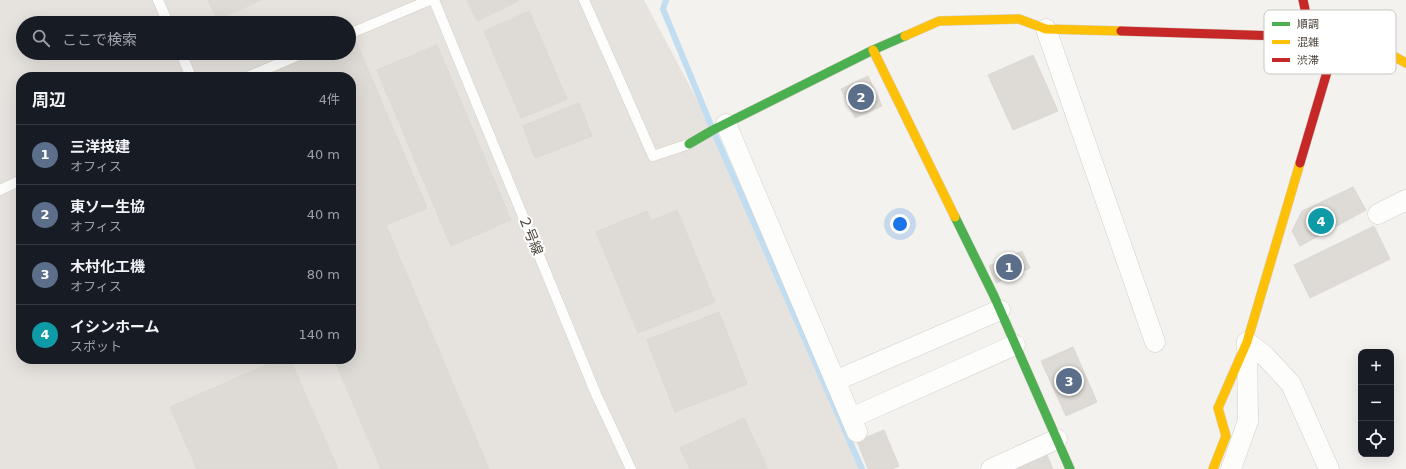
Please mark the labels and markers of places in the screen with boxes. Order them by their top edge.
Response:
pin: 2 [848,82,874,112]
pin: 4 [1308,206,1334,236]
pin: 1 [996,252,1022,282]
pin: 3 [1056,366,1082,396]

